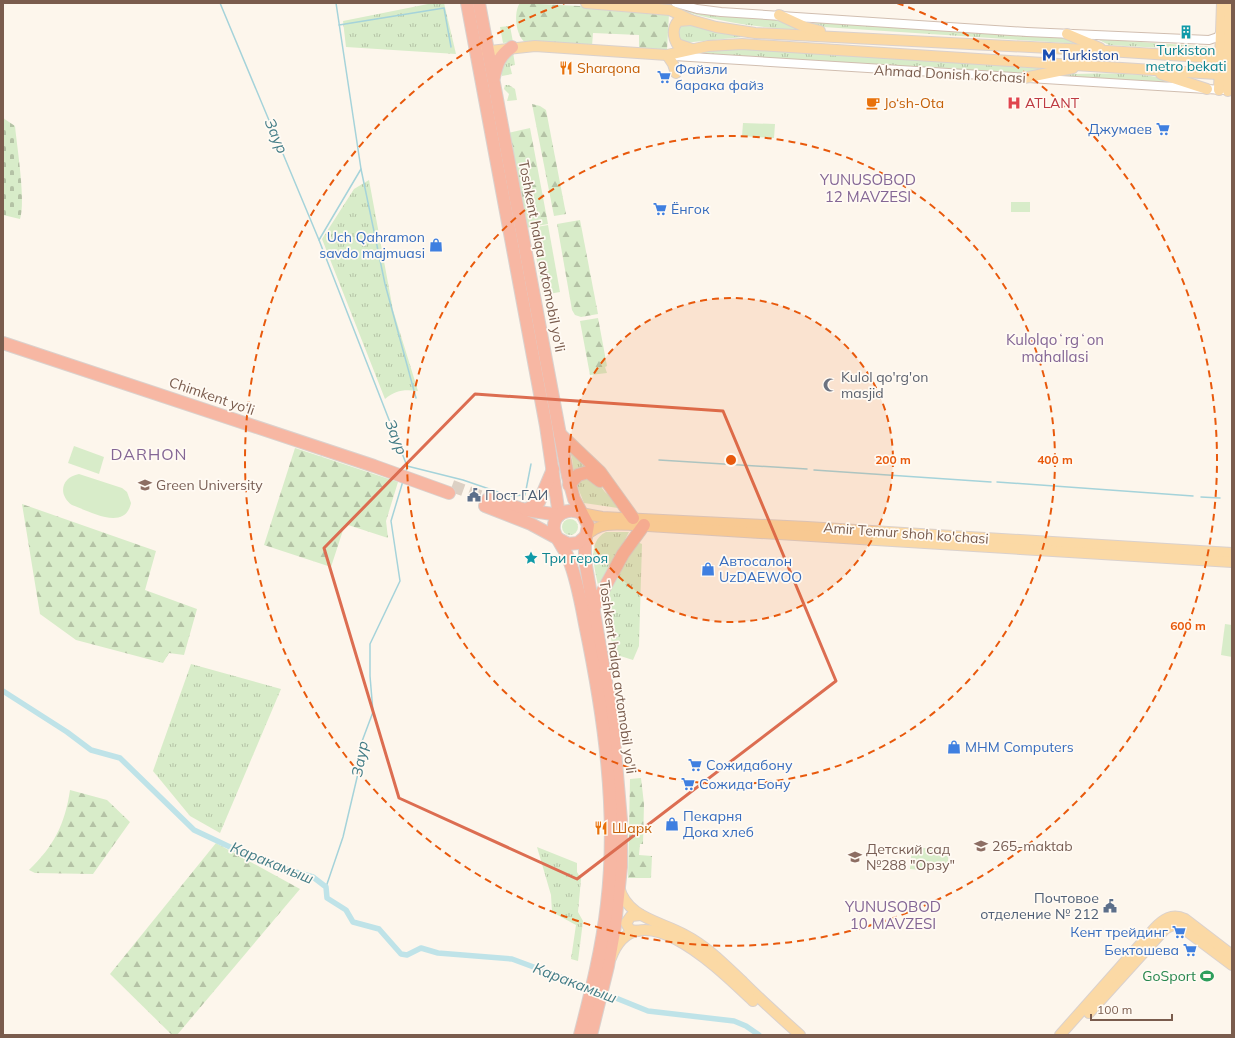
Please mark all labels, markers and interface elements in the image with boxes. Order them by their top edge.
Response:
building icon: Turkiston metro bekati [1178,24,1194,40]
place label: Turkiston metro bekati [1145,41,1227,75]
place label: Turkiston [1060,46,1119,64]
metro station icon: Turkiston [1041,47,1057,63]
place label: Sharqona [577,59,640,77]
restaurant icon: Sharqona [558,60,574,76]
place label: Файзли барака файз [675,60,764,94]
street label: Ahmad Donish ko'chasi [874,61,1026,87]
supermarket icon: Файзли барака файз [656,69,672,85]
place label: Jo‘sh-Ota [884,94,944,112]
place label: ATLANT [1025,94,1080,112]
cafe icon: Jo‘sh-Ota [865,95,881,111]
hospital icon: ATLANT [1006,95,1022,111]
water label: Заур [261,115,292,156]
place label: Джумаев [1088,120,1152,138]
supermarket icon: Джумаев [1155,121,1171,137]
street label: Toshkent halqa avtomobil yo'li [515,159,569,353]
district label: YUNUSOBOD 12 MAVZESI [819,170,916,206]
place label: Ёнгок [671,200,710,218]
supermarket icon: Ёнгок [652,201,668,217]
place label: Uch Qahramon savdo majmuasi [319,228,425,262]
shop icon: Uch Qahramon savdo majmuasi [428,237,444,253]
district label: Kulolqoʻrgʻon mahallasi [1006,330,1104,366]
place label: Kulol qo'rg'on masjid [841,368,928,402]
street label: Chimkent yo‘li [167,373,257,419]
mosque icon: Kulol qo'rg'on masjid [822,377,838,393]
water label: Заур [381,417,412,457]
district label: DARHON [110,444,188,464]
text: 200 m [875,452,911,467]
text: 400 m [1037,452,1073,467]
centre of rings [724,453,738,467]
place label: Green University [156,476,263,494]
school or university icon: Green University [137,477,153,493]
place label: Пост ГАИ [485,486,548,504]
public building icon: Пост ГАИ [466,487,482,503]
street label: Amir Temur shoh ko'chasi [823,518,989,548]
place label: Три героя [542,549,608,567]
place icon: Три героя [523,550,539,566]
place label: Автосалон UzDAEWOO [719,552,802,586]
shop icon: Автосалон UzDAEWOO [700,561,716,577]
street label: Toshkent halqa avtomobil yo'li [596,579,640,775]
text: 600 m [1170,618,1206,633]
place label: MHM Computers [965,738,1074,756]
water label: Заур [347,739,372,778]
shop icon: MHM Computers [946,739,962,755]
place label: Сожидабону [706,756,793,774]
supermarket icon: Сожидабону [687,757,703,773]
place label: Сожида Бону [699,775,791,793]
supermarket icon: Сожида Бону [680,776,696,792]
place label: Пекарня Дока хлеб [683,807,754,841]
shop icon: Пекарня Дока хлеб [664,816,680,832]
place label: Шарк [612,819,652,837]
restaurant icon: Шарк [593,820,609,836]
water label: Каракамыш [228,837,317,888]
place label: 265-maktab [992,837,1073,855]
school or university icon: 265-maktab [973,838,989,854]
place label: Детский сад №288 "Орзу" [866,840,955,874]
school or university icon: Детский сад №288 "Орзу" [847,849,863,865]
place label: Почтовое отделение № 212 [980,889,1099,923]
district label: YUNUSOBOD 10 MAVZESI [844,897,941,933]
public building icon: Почтовое отделение № 212 [1102,898,1118,914]
place label: Кент трейдинг [1070,923,1169,941]
supermarket icon: Кент трейдинг [1171,924,1187,940]
place label: Бектошева [1104,941,1179,959]
supermarket icon: Бектошева [1182,942,1198,958]
water label: Каракамыш [531,958,620,1007]
place label: GoSport [1142,967,1196,985]
sports icon: GoSport [1199,968,1215,984]
scale bar [1091,996,1172,1022]
text: 100 m [1097,1002,1132,1017]

